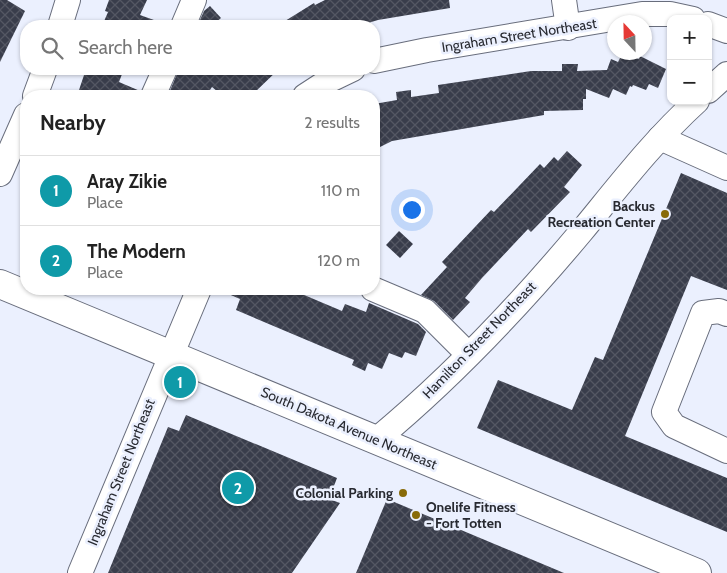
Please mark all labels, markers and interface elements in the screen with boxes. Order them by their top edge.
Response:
street label: Ingraham Street Northeast [440,14,598,56]
north arrow [607,15,652,60]
map controls [667,15,712,105]
button: + [667,15,712,60]
search box [20,20,380,75]
icon: search [38,34,66,62]
text: Search here [78,36,172,59]
button: − [667,60,712,105]
text: Nearby [40,110,106,135]
text: 2 results [304,113,360,132]
text: Aray Zikie [87,170,167,193]
text: 1 [53,181,59,200]
text: 110 m [321,181,360,200]
text: Place [87,193,123,212]
your location [399,197,425,223]
place label: Backus Recreation Center [547,197,655,231]
marker: Backus Recreation Center [659,208,671,220]
text: The Modern [87,240,186,263]
text: 2 [52,251,60,270]
text: 120 m [318,251,360,270]
text: Place [87,263,123,282]
street label: Hamilton Street Northeast [418,277,540,402]
pin: 1 [164,363,196,401]
street label: South Dakota Avenue Northeast [258,383,440,473]
street label: Ingraham Street Northeast [83,396,159,548]
pin: 2 [222,469,254,507]
place label: Colonial Parking [296,484,393,502]
marker: Colonial Parking [397,487,409,499]
place label: Onelife Fitness - Fort Totten [426,498,516,532]
marker: Onelife Fitness - Fort Totten [410,509,422,521]

